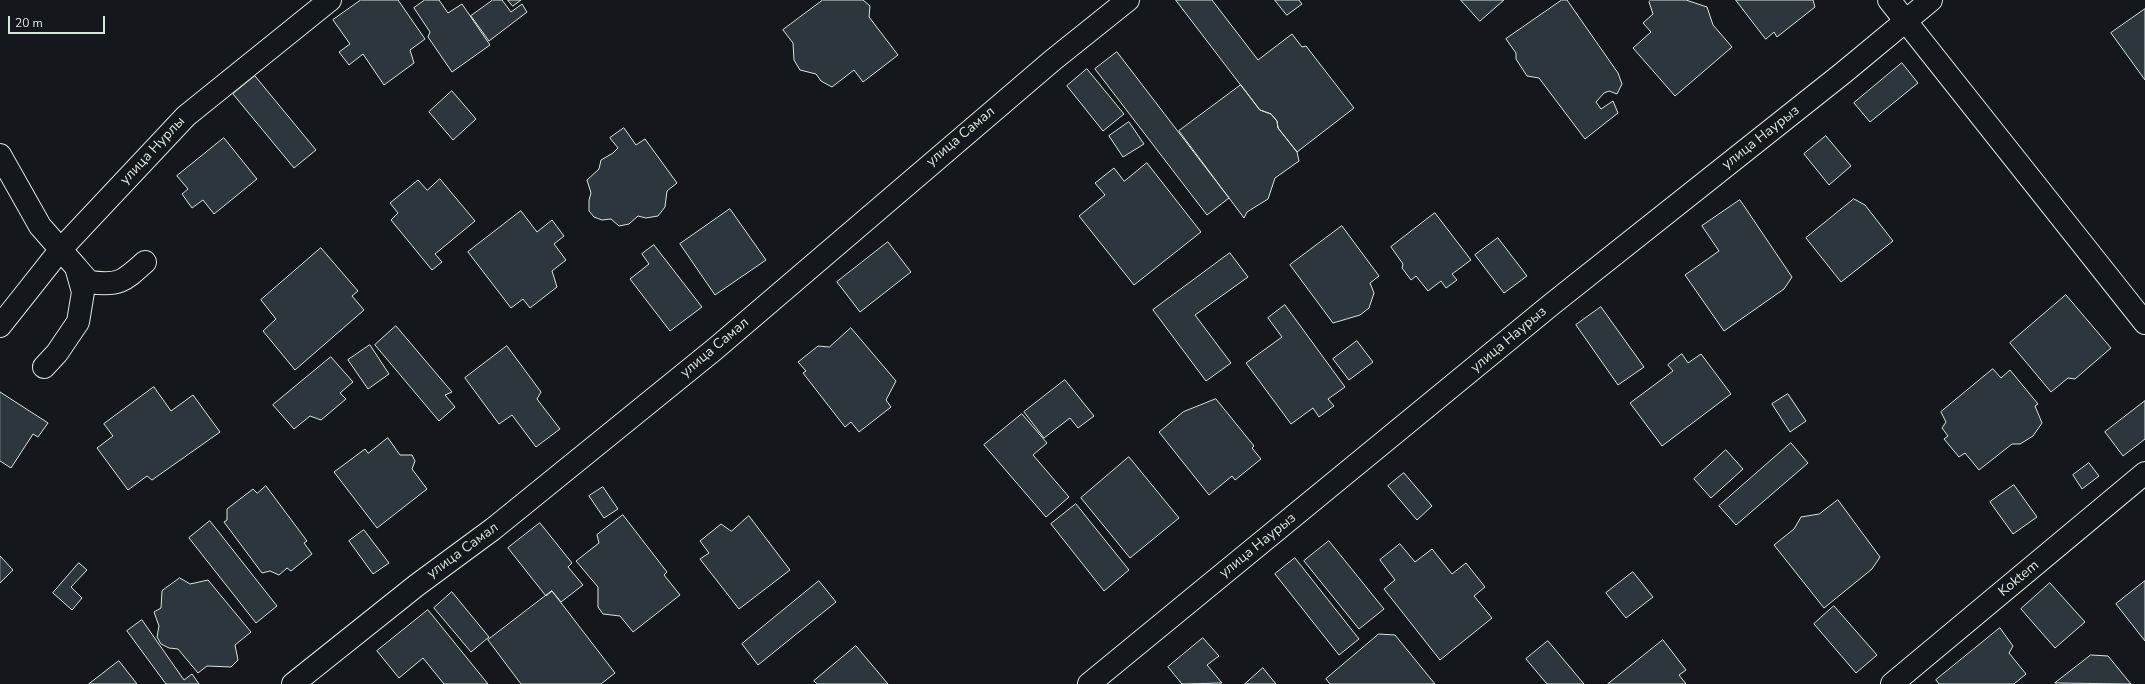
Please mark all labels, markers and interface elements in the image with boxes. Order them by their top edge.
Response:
scale bar [10,8,107,34]
text: 20 m [15,15,43,31]
street label: улица Самал [923,103,999,171]
street label: улица Наурыз [1719,103,1803,173]
street label: улица Нурлы [117,113,189,189]
street label: улица Наурыз [1468,303,1550,377]
street label: улица Самал [677,314,753,382]
street label: улица Наурыз [1216,510,1300,582]
street label: улица Самал [424,519,502,583]
street label: Koktem [1995,557,2043,601]

